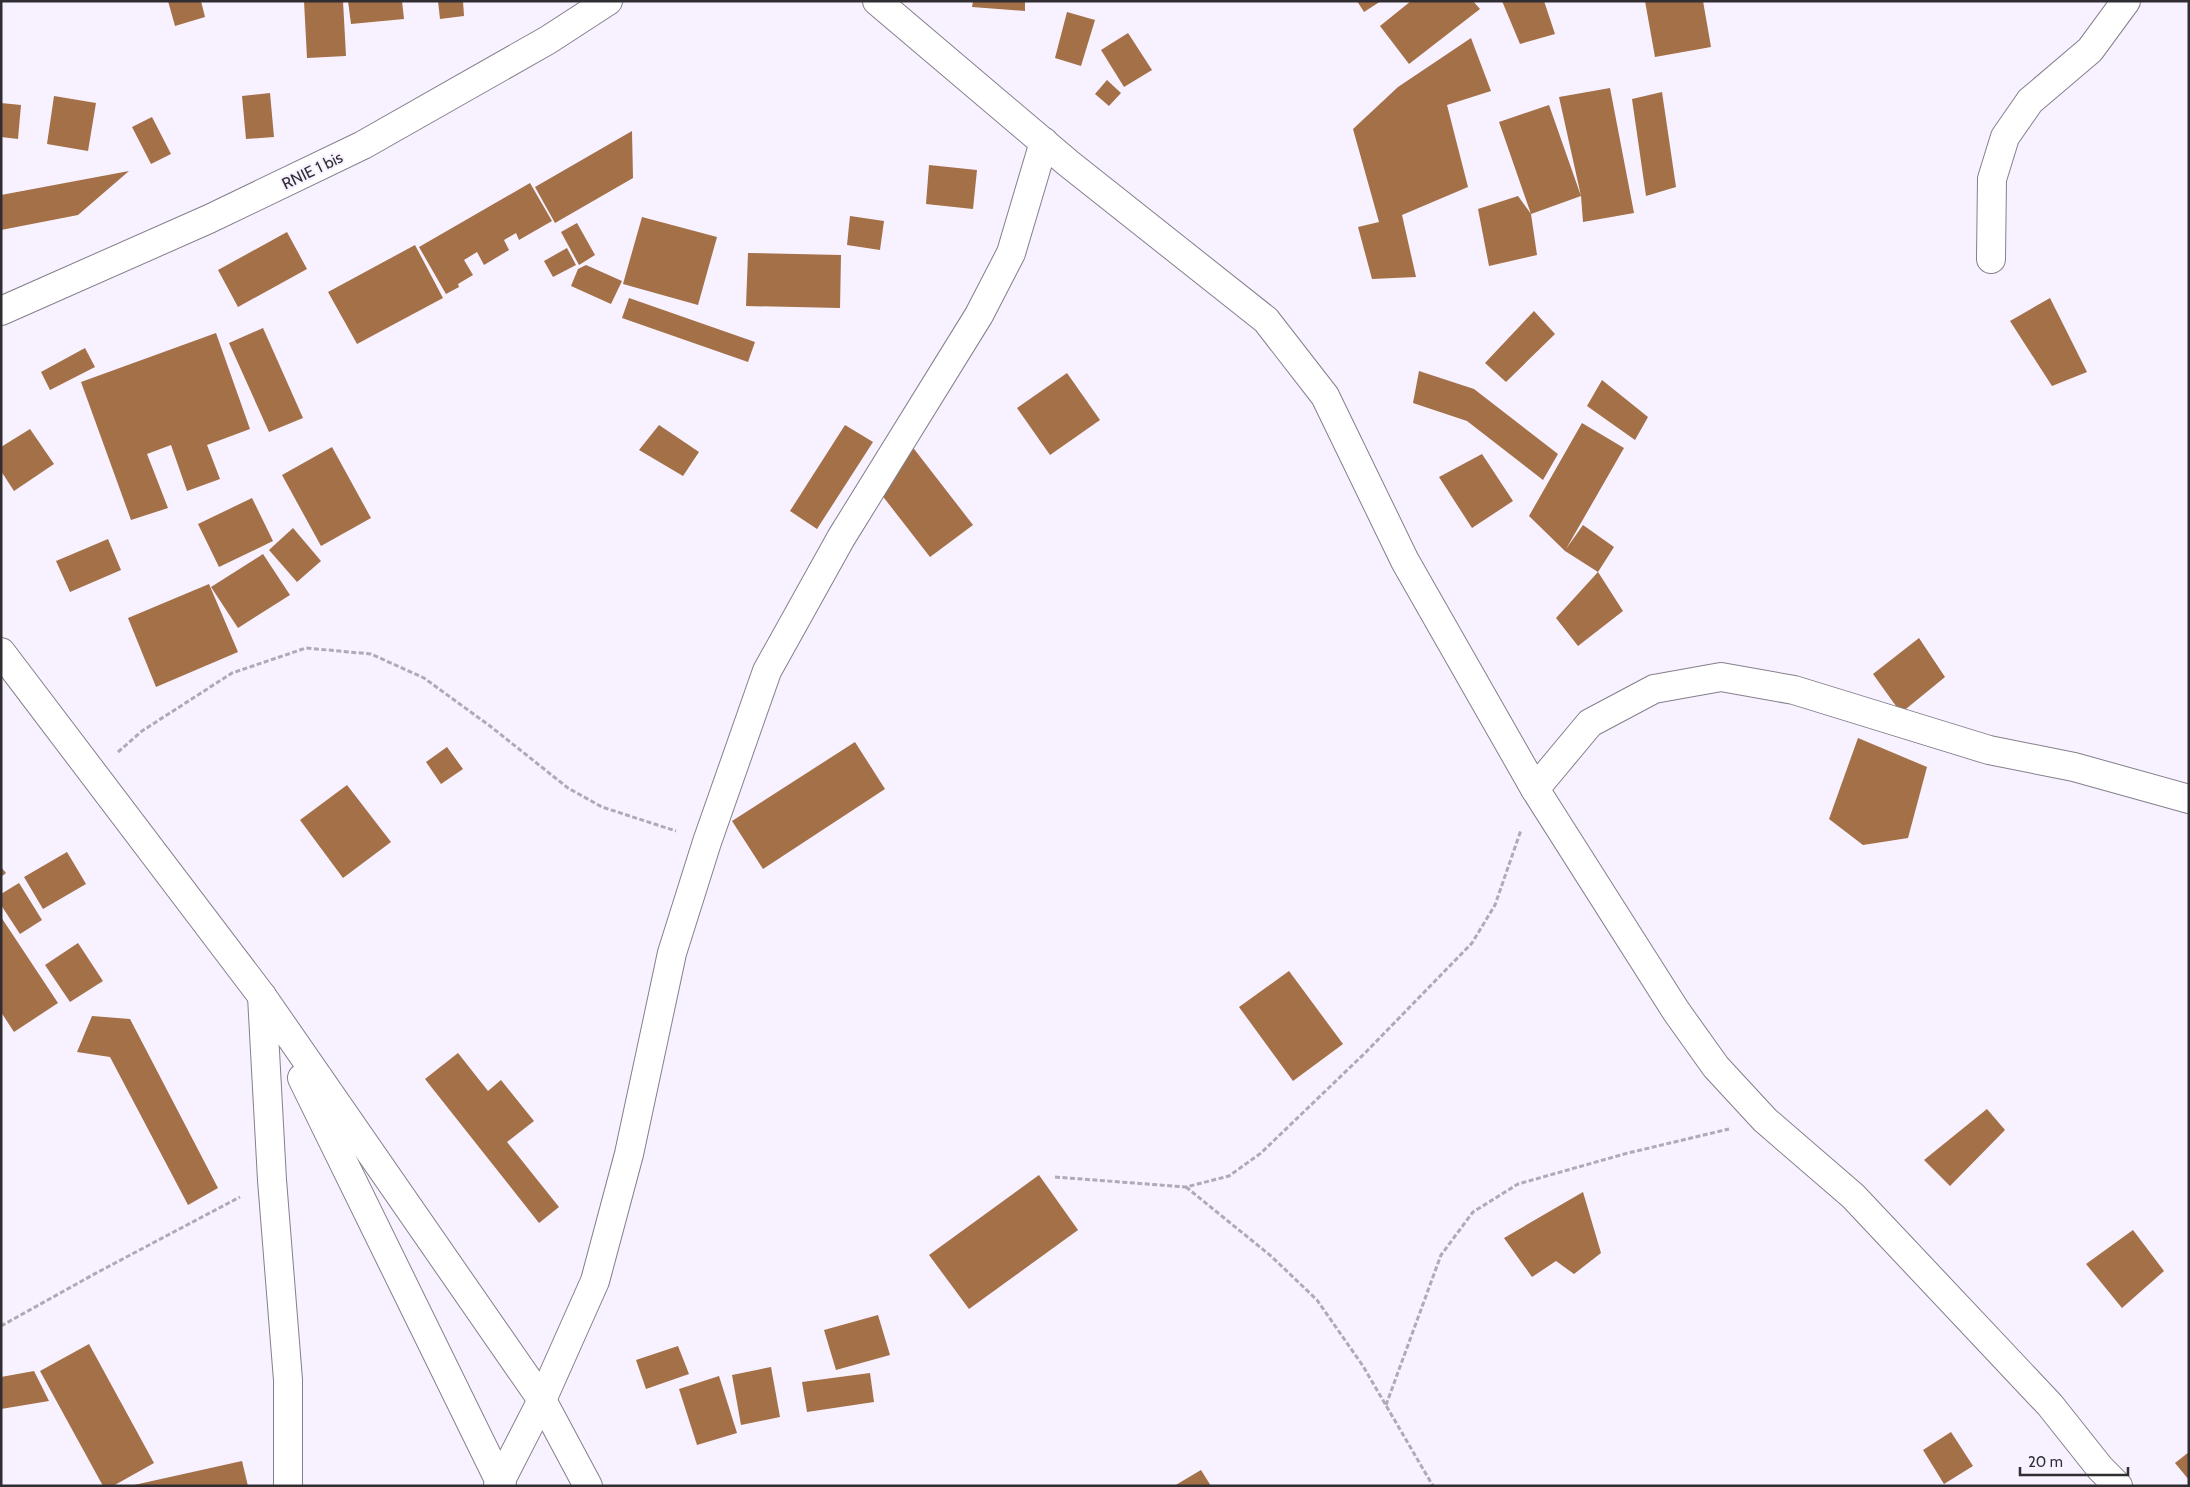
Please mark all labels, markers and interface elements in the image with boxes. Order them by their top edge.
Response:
street label: RNIE 1 bis [279,147,346,193]
scale bar [2020,1444,2128,1476]
text: 20 m [2028,1453,2063,1471]

